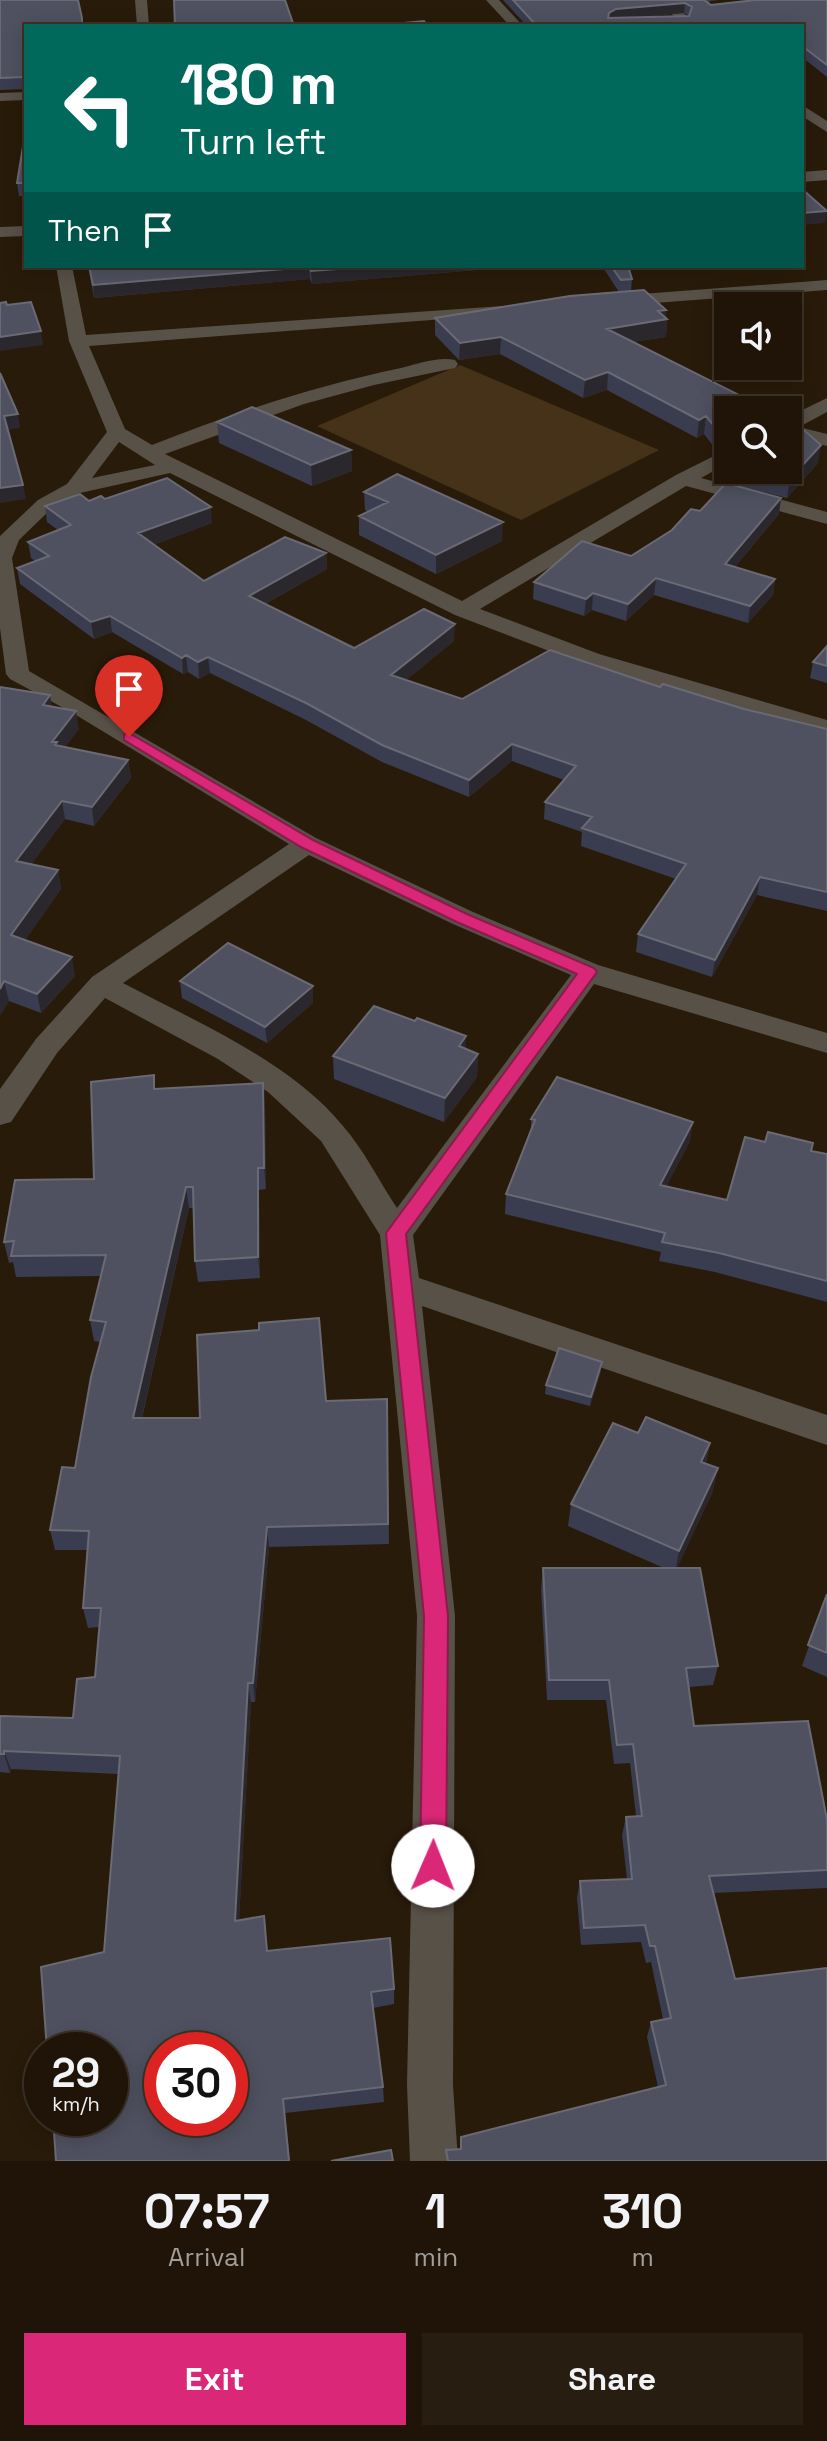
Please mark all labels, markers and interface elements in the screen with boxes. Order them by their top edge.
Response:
text: 180 m [180,49,337,120]
icon: left [48,56,152,160]
text: Turn left [180,119,327,165]
icon: arrive [136,208,180,252]
text: Then [48,211,120,250]
map controls [714,292,802,484]
button: sound [714,292,802,380]
button: search [714,396,802,484]
pin [95,655,163,737]
icon: arrive [107,667,151,711]
position arrow [391,1824,475,1908]
speed limit sign: 30 [144,2032,248,2136]
text: 29 [52,2048,100,2099]
text: km/h [52,2091,100,2117]
text: 07:57 [144,2181,270,2242]
text: 1 [425,2181,447,2242]
text: 310 [602,2181,683,2242]
text: Arrival [168,2240,245,2274]
text: min [414,2240,458,2274]
text: m [631,2240,654,2274]
button: Exit [24,2333,406,2425]
button: Share [422,2333,803,2425]

